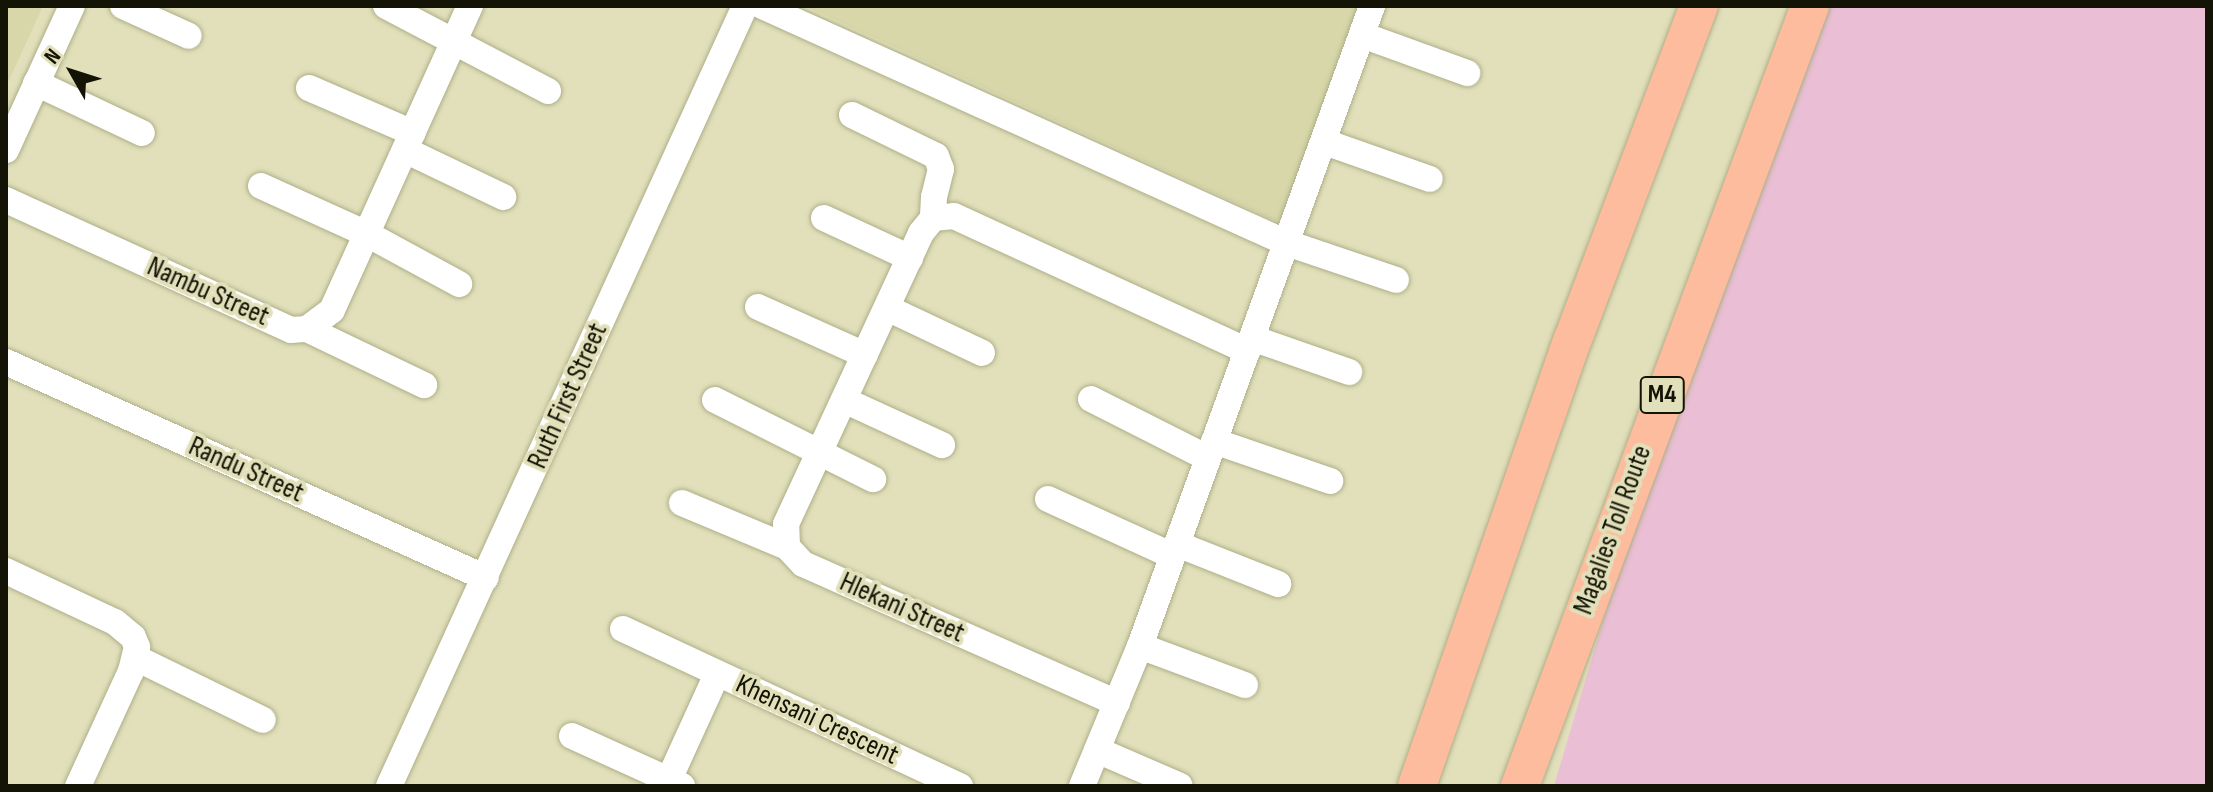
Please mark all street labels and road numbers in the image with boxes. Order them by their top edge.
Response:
street label: Nambu Street [142,250,274,334]
street label: Ruth First Street [521,318,615,474]
road number: M4 [1638,373,1686,417]
street label: Randu Street [183,430,309,510]
street label: Magalies Toll Route [1567,441,1659,619]
street label: Hlekani Street [834,566,970,650]
street label: Khensani Crescent [730,668,904,772]

